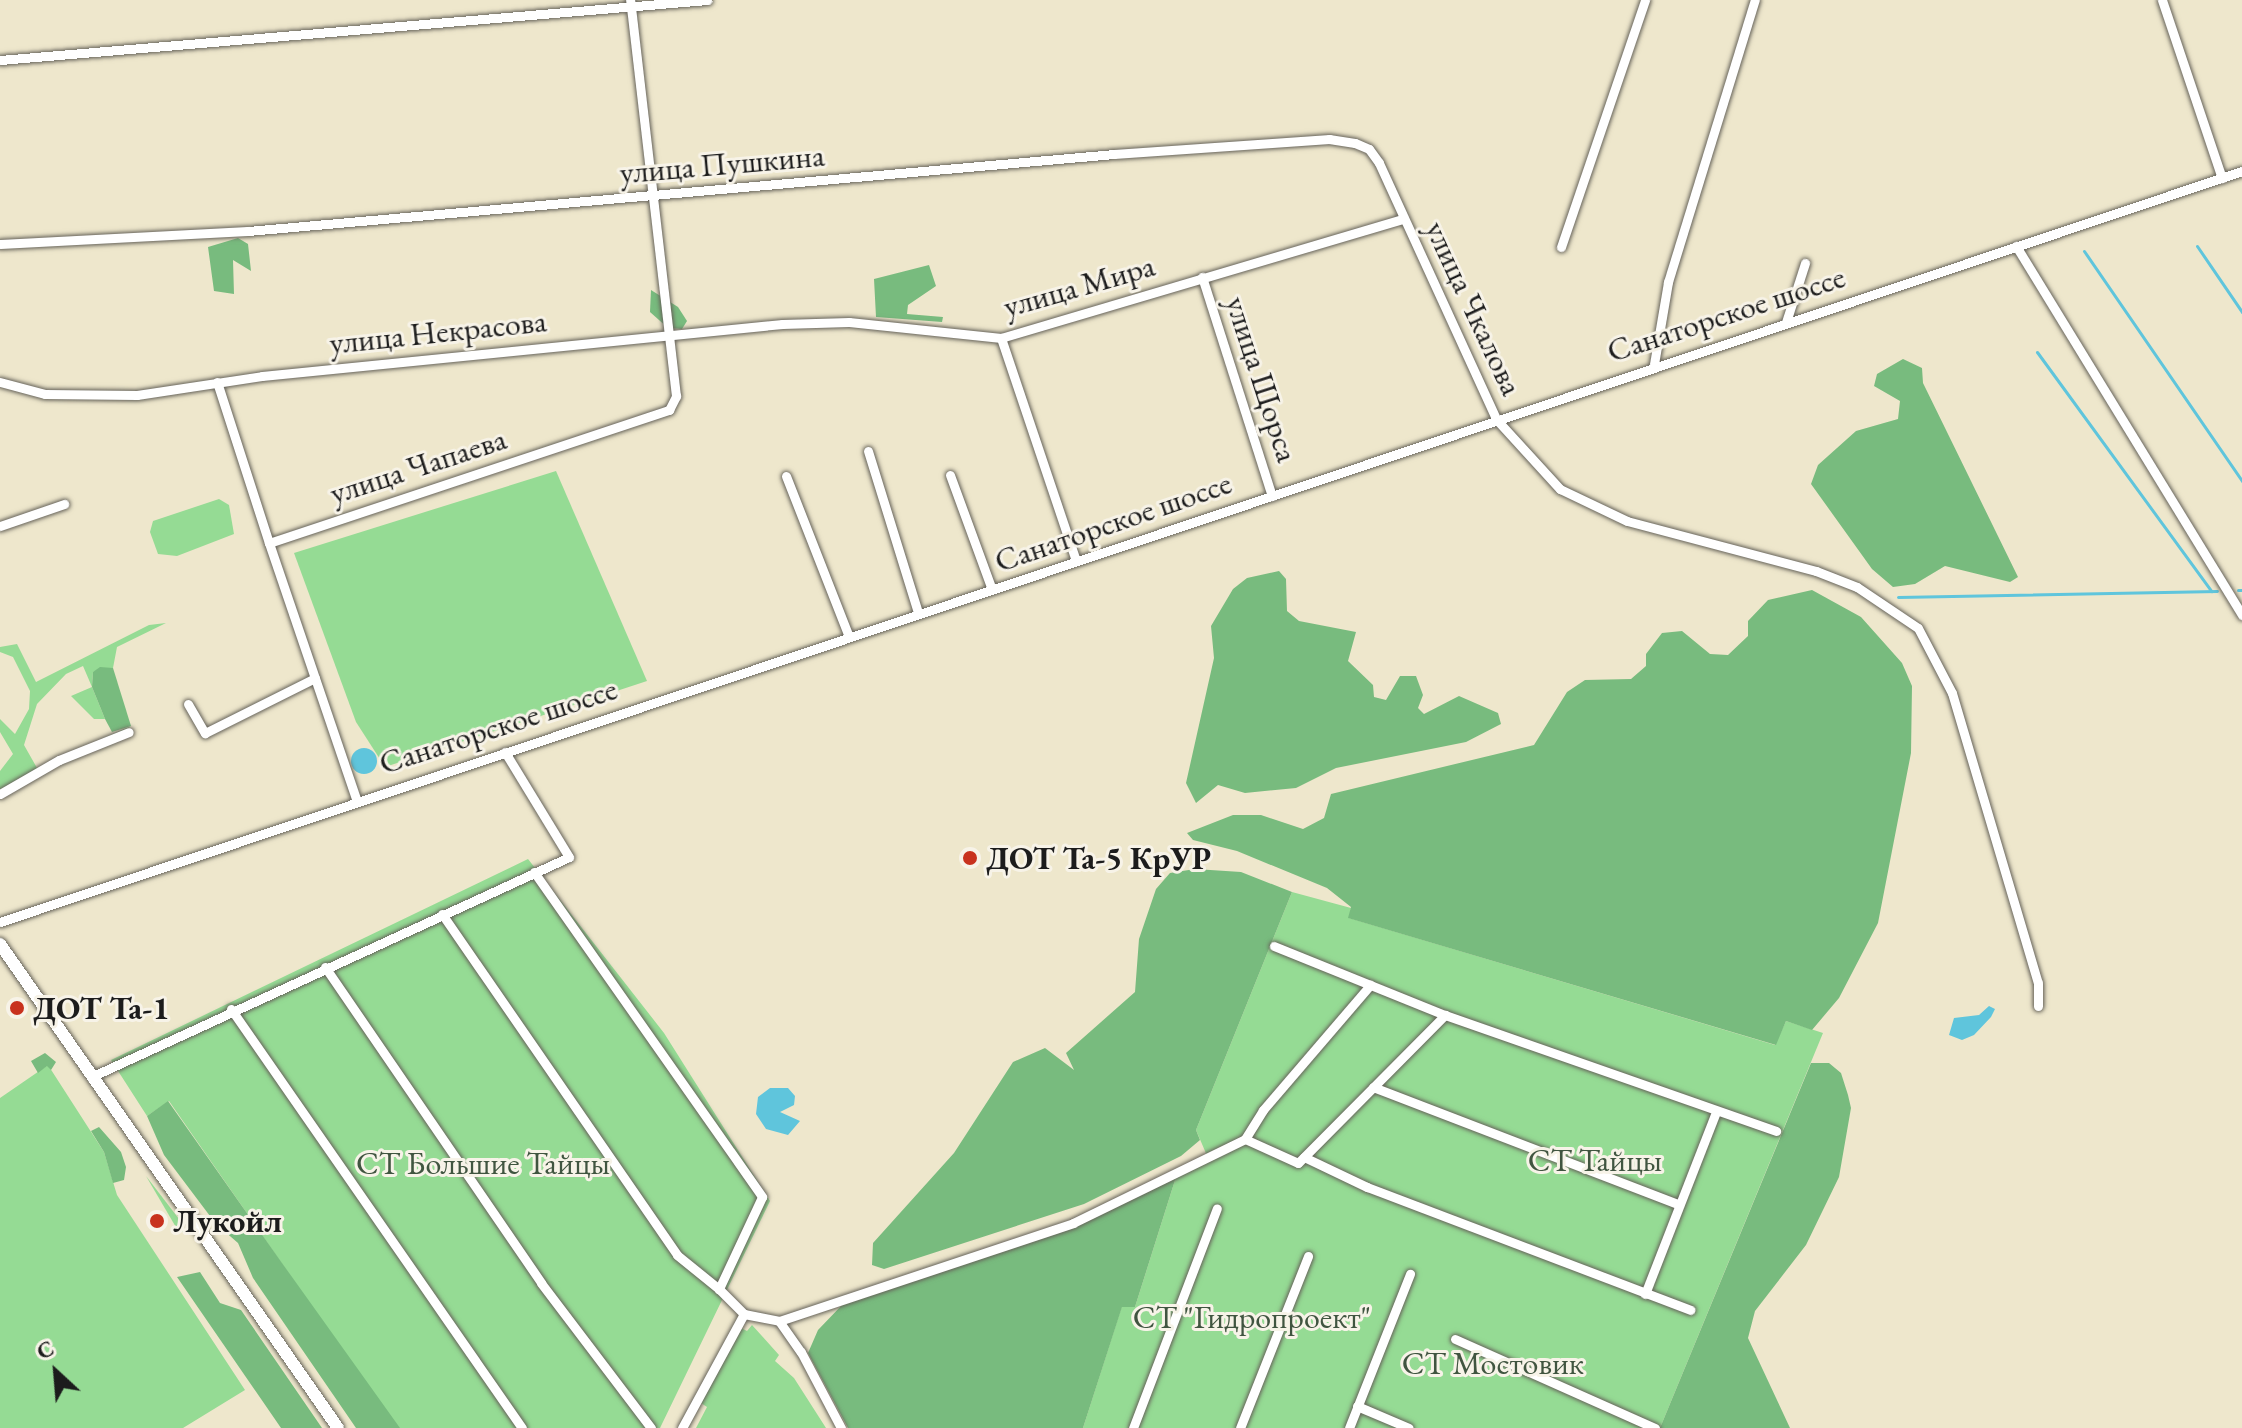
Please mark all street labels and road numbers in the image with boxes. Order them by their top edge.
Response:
street label: улица Пушкина [618,136,826,192]
street label: улица Чкалова [1417,215,1531,401]
street label: улица Мира [999,246,1159,326]
street label: Санаторское шоссе [1602,257,1850,371]
street label: улица Щорса [1217,291,1307,467]
street label: улица Некрасова [328,302,548,362]
street label: улица Чапаева [325,419,511,513]
street label: Санаторское шоссе [990,464,1236,580]
street label: Санаторское шоссе [374,669,622,783]

